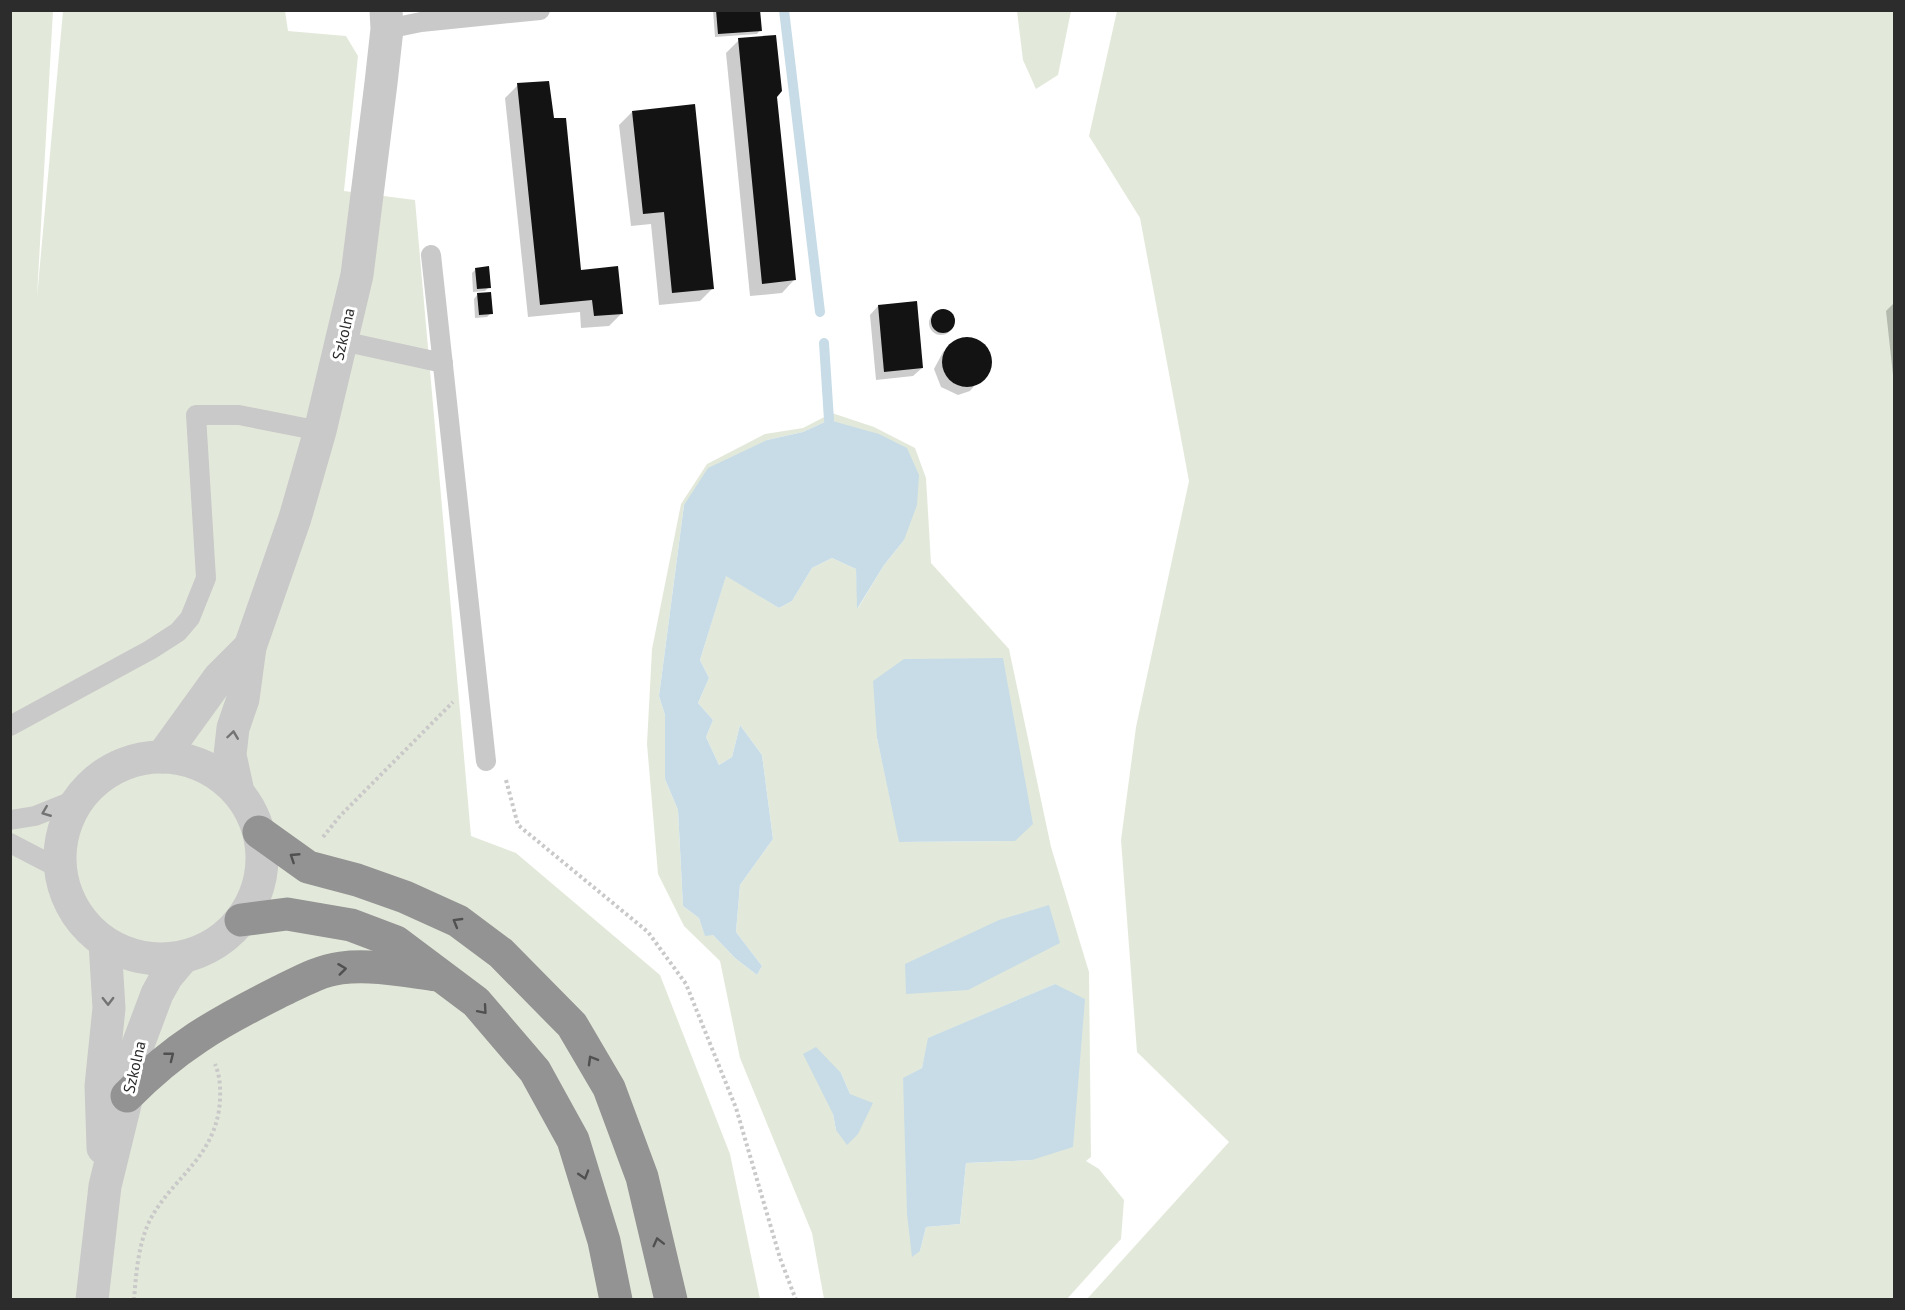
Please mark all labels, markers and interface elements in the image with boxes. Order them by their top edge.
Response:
street label: Szkolna [327,306,359,362]
one-way arrow [226,730,239,740]
one-way arrow [41,805,52,817]
one-way arrow [289,854,300,865]
one-way arrow [453,918,463,929]
one-way arrow [338,963,347,976]
one-way arrow [102,997,114,1006]
one-way arrow [476,1003,487,1014]
street label: Szkolna [118,1039,150,1095]
one-way arrow [163,1052,174,1063]
one-way arrow [588,1056,600,1066]
one-way arrow [577,1169,589,1180]
one-way arrow [653,1238,666,1248]

